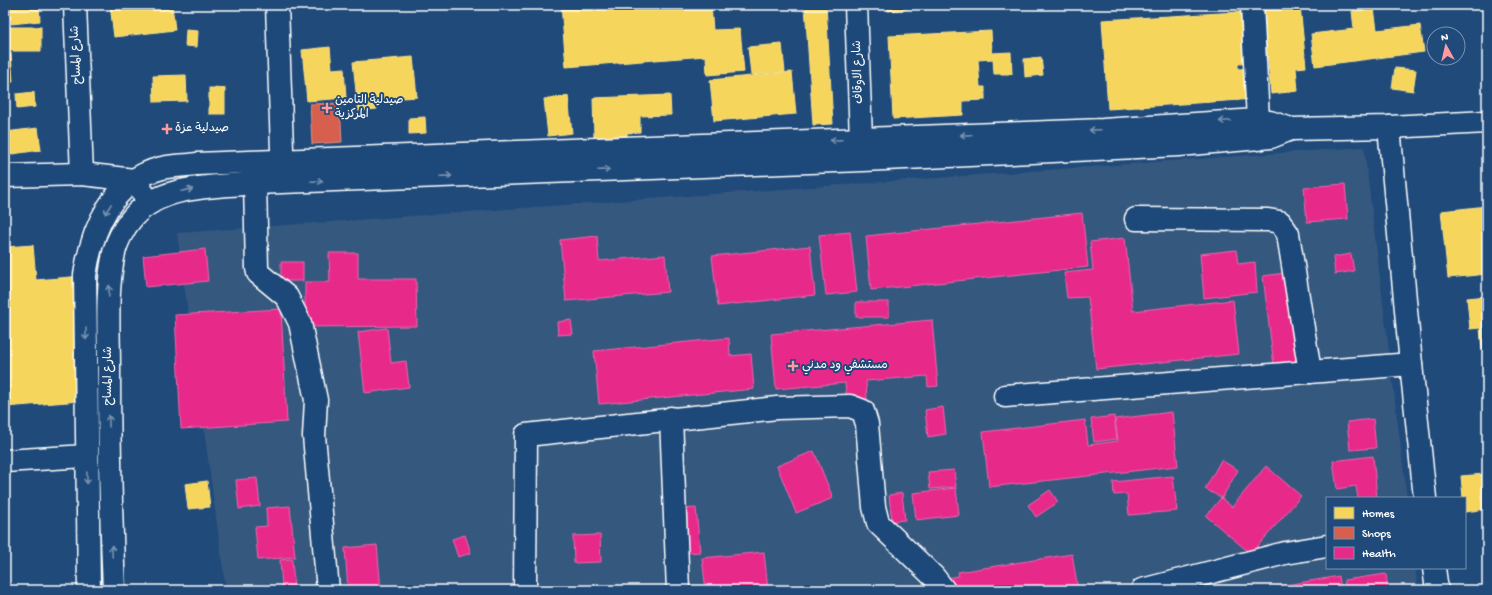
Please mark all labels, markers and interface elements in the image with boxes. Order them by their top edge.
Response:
street label: شارع المساح [68,25,86,85]
north arrow [1426,26,1466,66]
text: N [1440,32,1449,45]
street label: شارع الاوقاف [851,40,867,104]
place label: صيدلية التامين المركزية [335,94,403,122]
marker: صيدلية التامين المركزية [322,103,332,113]
one-way arrow [1219,118,1232,125]
place label: صيدلية عزة [175,122,229,136]
marker: صيدلية عزة [162,124,172,134]
one-way arrow [1089,126,1102,134]
one-way arrow [960,131,973,139]
one-way arrow [830,136,843,143]
one-way arrow [597,166,610,173]
one-way arrow [439,172,452,180]
one-way arrow [310,178,323,185]
one-way arrow [180,186,193,194]
one-way arrow [103,203,111,215]
one-way arrow [106,285,113,298]
one-way arrow [82,327,90,340]
street label: شارع المساح [102,347,116,406]
place label: مستشفي ود مدني [802,359,888,375]
marker: مستشفي ود مدني [787,360,799,372]
one-way arrow [105,415,113,428]
one-way arrow [83,471,91,484]
legend [1326,497,1466,569]
text: Homes [1362,508,1395,522]
text: Shops [1362,528,1391,542]
one-way arrow [108,545,116,558]
text: Health [1362,548,1396,562]

